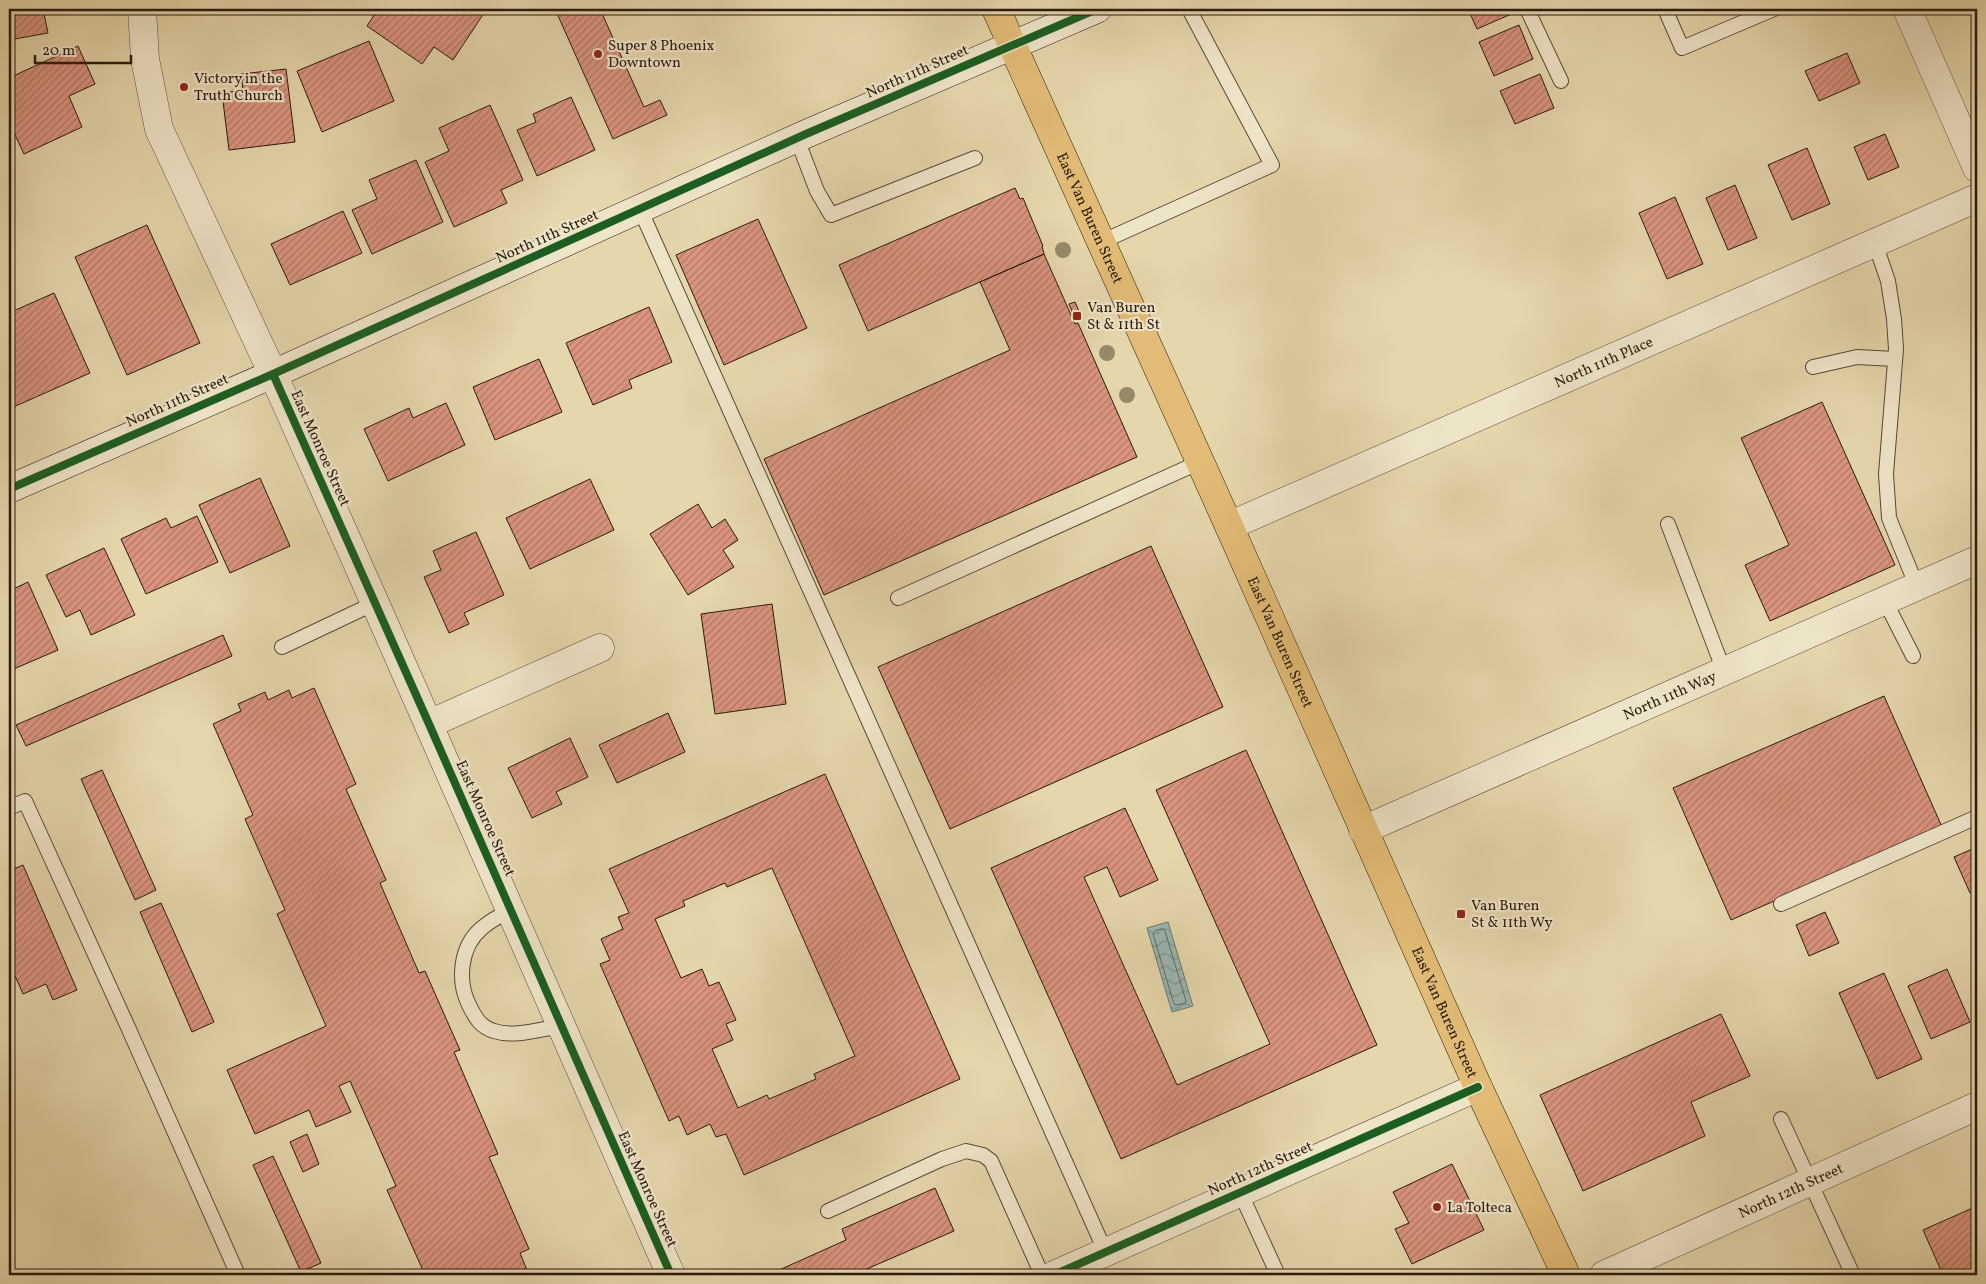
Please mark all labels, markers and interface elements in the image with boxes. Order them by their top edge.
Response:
scale bar [35,32,131,64]
place label: Super 8 Phoenix Downtown [608,36,715,74]
street label: North 11th Street [863,40,972,104]
text: 20 m [42,41,75,62]
marker: Super 8 Phoenix Downtown [592,48,604,60]
place label: Victory in the Truth Church [194,69,283,107]
marker: Victory in the Truth Church [178,81,190,93]
street label: East Van Buren Street [1050,149,1127,287]
street label: North 11th Street [493,205,602,269]
place label: Van Buren St & 11th St [1087,298,1160,336]
marker: Van Buren St & 11th St [1071,310,1083,322]
street label: North 11th Place [1551,332,1657,394]
street label: North 11th Street [123,369,232,433]
street label: East Monroe Street [285,387,355,510]
street label: East Van Buren Street [1241,574,1317,712]
street label: North 11th Way [1620,667,1720,726]
street label: East Monroe Street [450,757,520,880]
place label: Van Buren St & 11th Wy [1471,896,1553,934]
marker: Van Buren St & 11th Wy [1455,908,1467,920]
street label: East Van Buren Street [1405,944,1482,1082]
street label: East Monroe Street [612,1128,682,1251]
street label: North 12th Street [1205,1137,1316,1202]
street label: North 12th Street [1735,1159,1847,1225]
place label: La Tolteca [1447,1198,1512,1219]
marker: La Tolteca [1431,1201,1443,1213]

